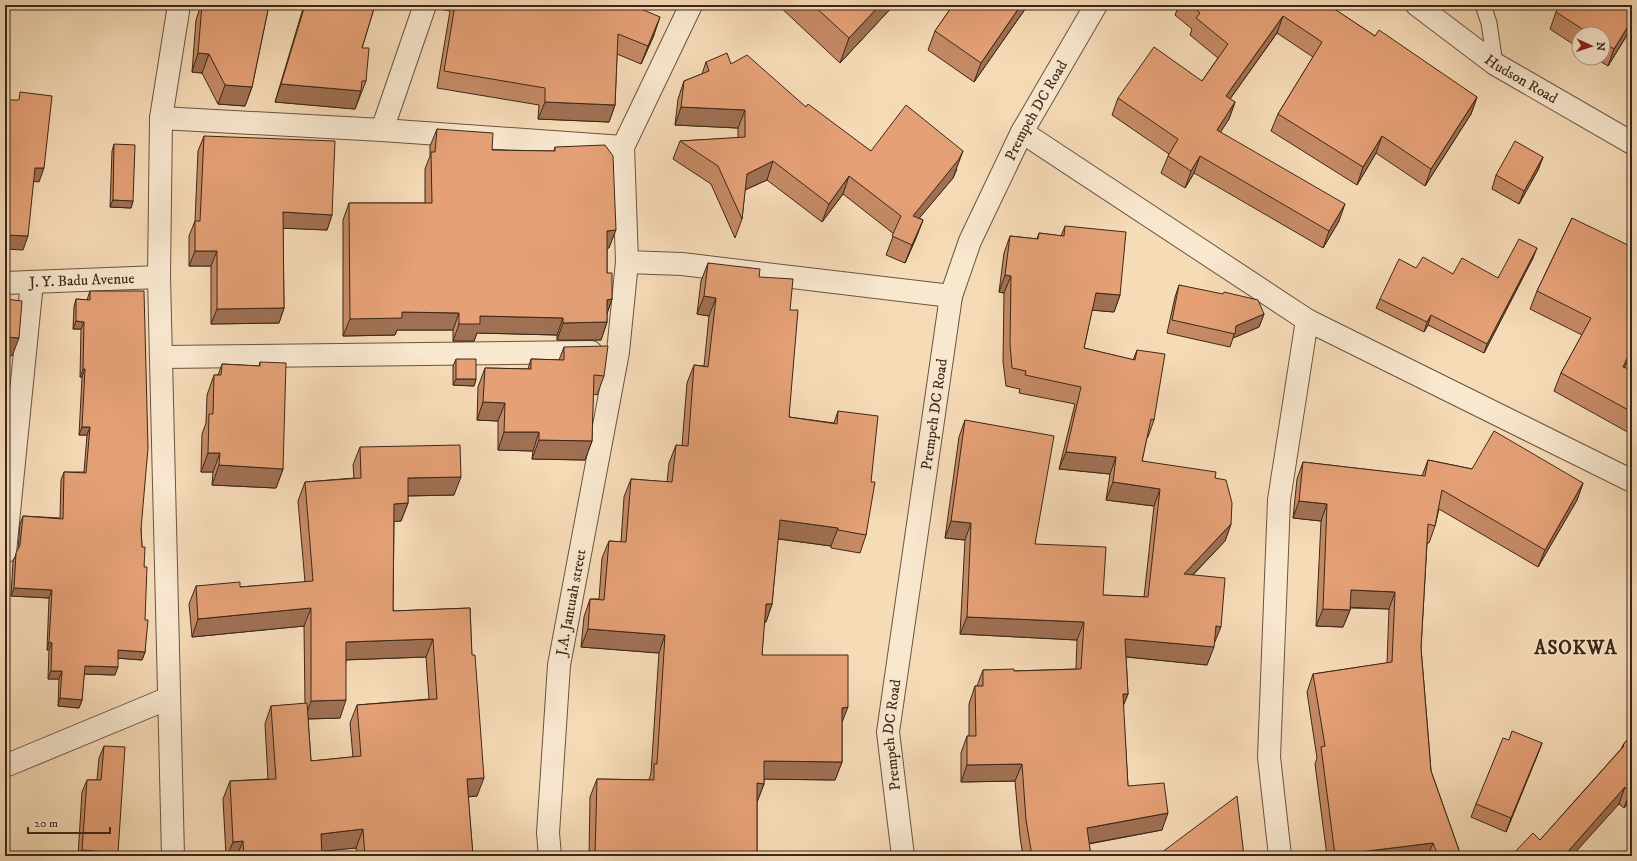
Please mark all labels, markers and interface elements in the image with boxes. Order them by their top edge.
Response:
north arrow [1571,26,1611,66]
text: N [1593,42,1607,51]
street label: Hudson Road [1481,50,1562,108]
street label: Prempeh DC Road [1000,56,1072,164]
street label: J. Y. Badu Avenue [27,268,135,292]
street label: Prempeh DC Road [916,357,951,471]
street label: J.A. Jantuah street [551,547,590,659]
district label: ASOKWA [1533,637,1618,660]
street label: Prempeh DC Road [878,678,905,792]
scale bar [28,809,110,835]
text: 20 m [34,816,58,831]

